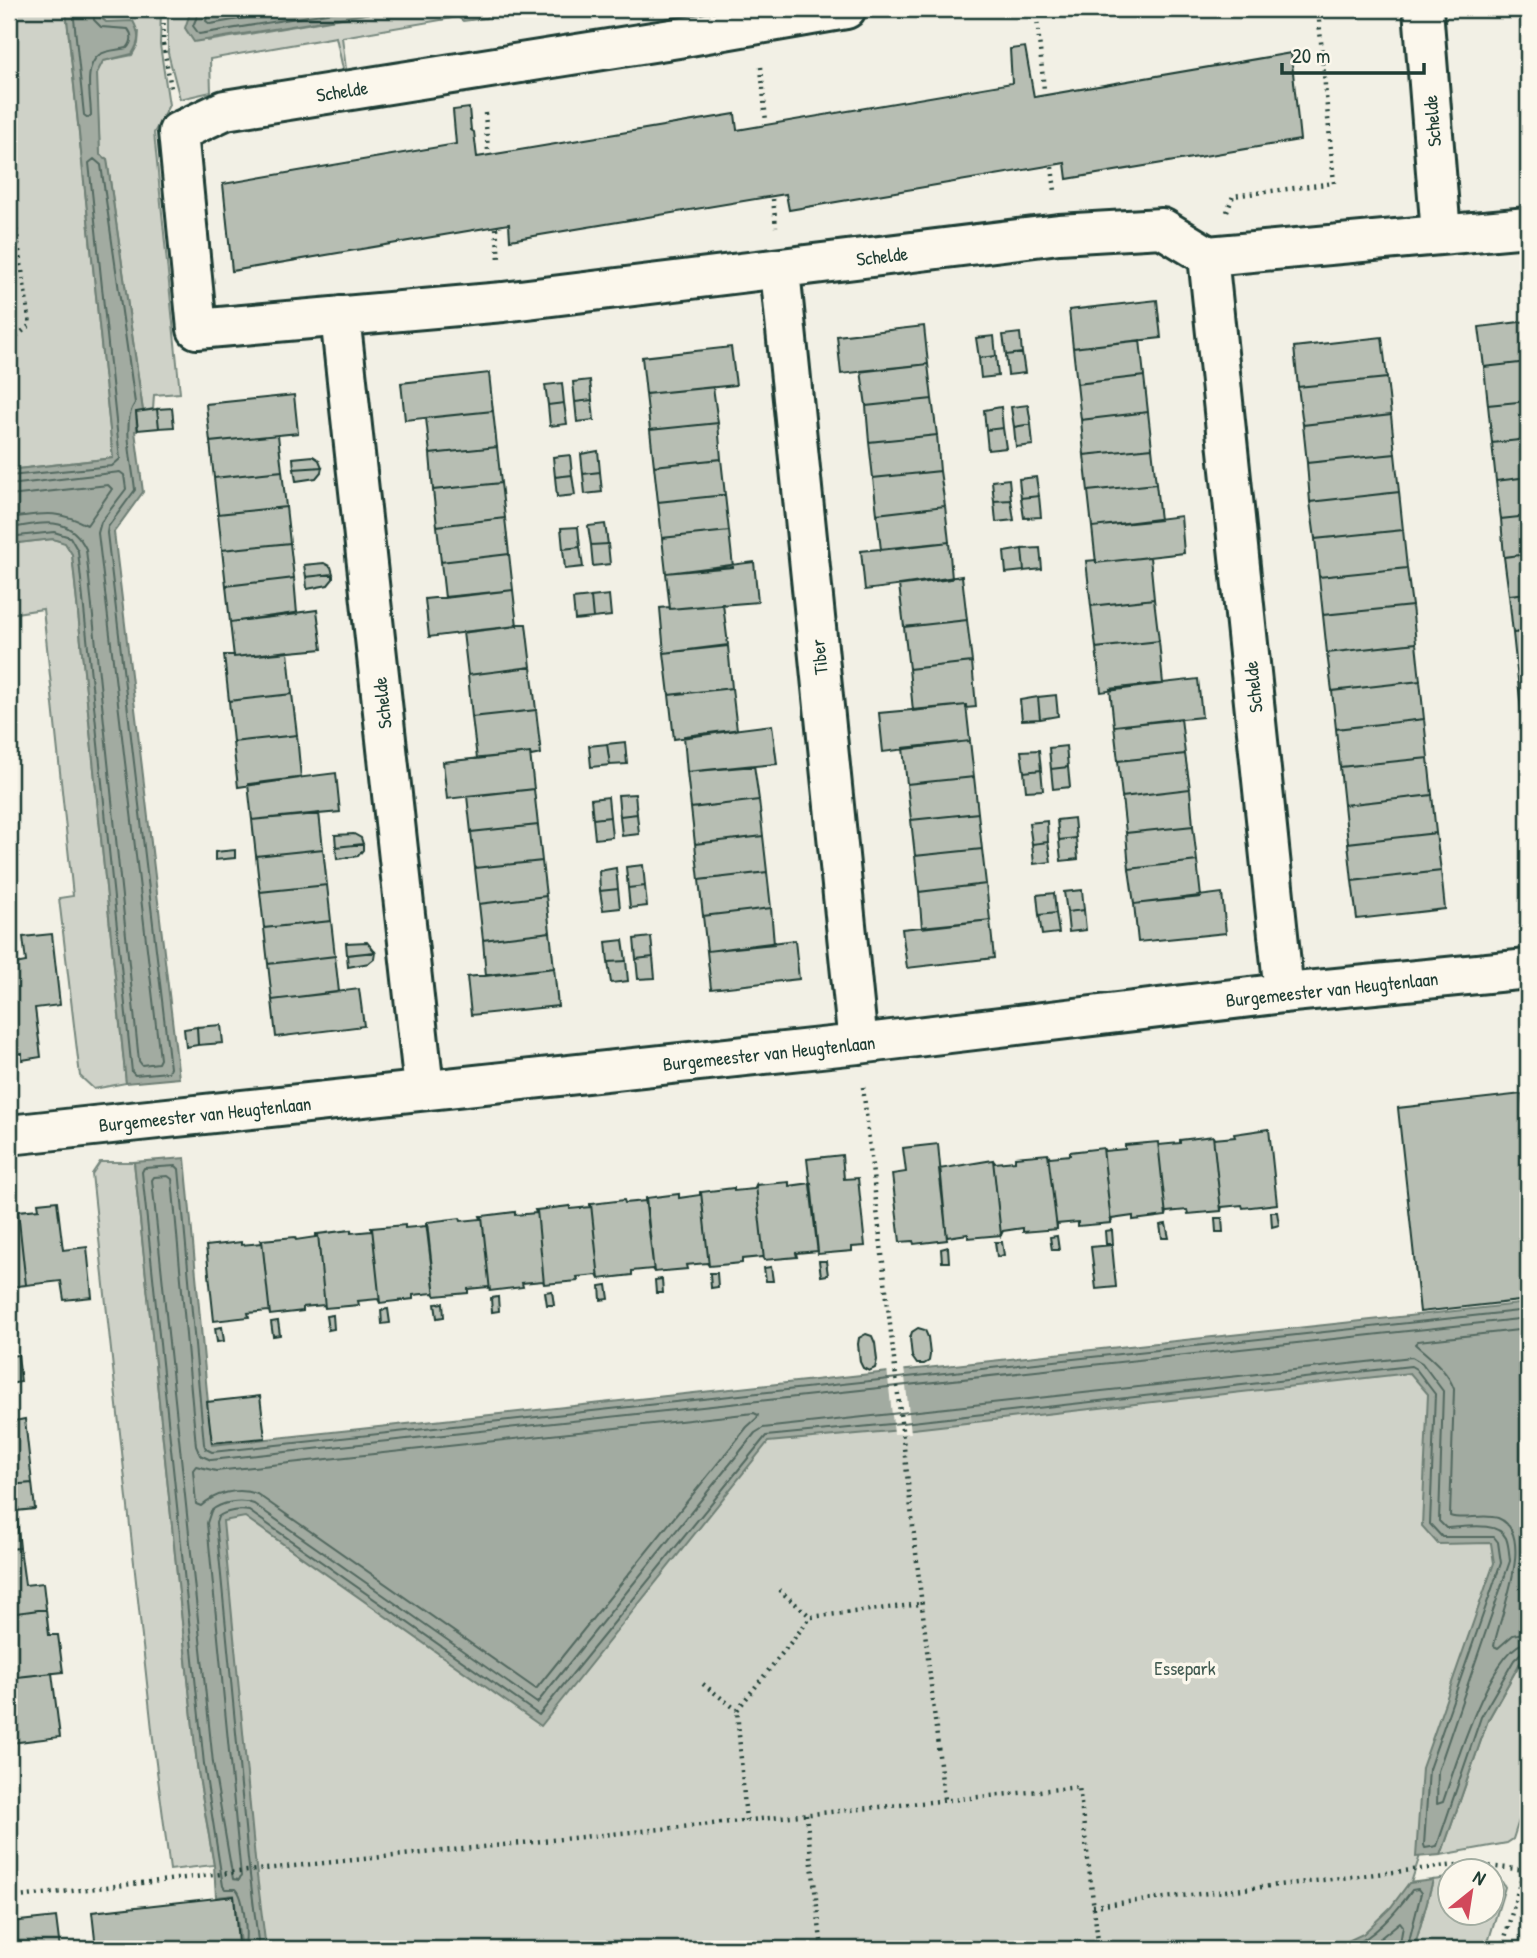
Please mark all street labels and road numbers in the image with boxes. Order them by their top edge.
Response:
street label: Schelde [314,74,370,108]
street label: Schelde [1417,94,1447,148]
street label: Schelde [855,240,910,272]
street label: Tiber [804,637,834,676]
street label: Schelde [1237,660,1269,714]
street label: Schelde [366,676,398,730]
street label: Burgemeester van Heugtenlaan [1224,965,1440,1013]
street label: Burgemeester van Heugtenlaan [661,1029,877,1077]
street label: Burgemeester van Heugtenlaan [97,1090,313,1138]

